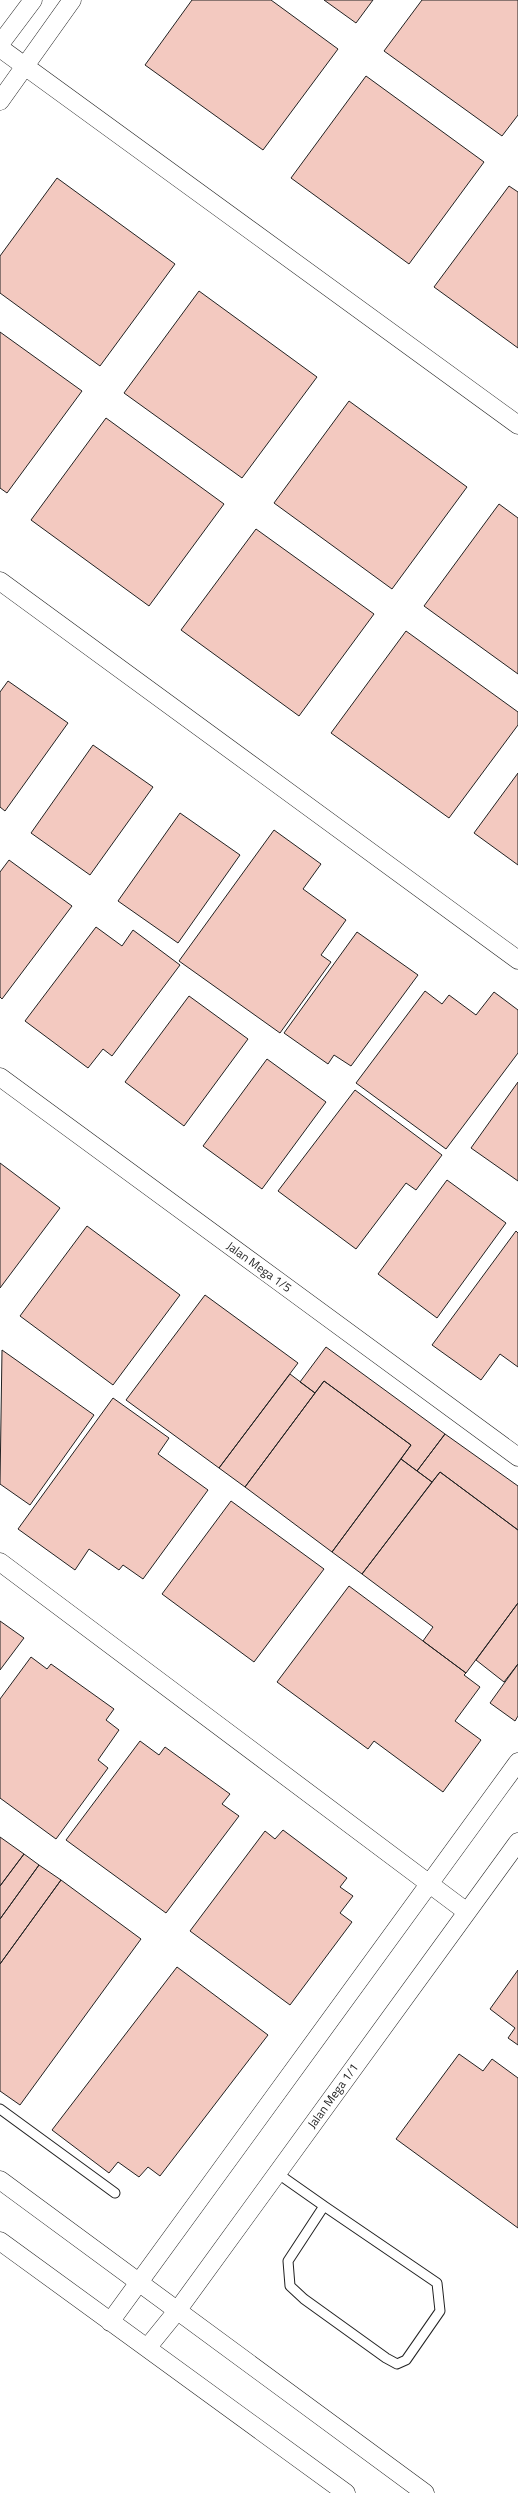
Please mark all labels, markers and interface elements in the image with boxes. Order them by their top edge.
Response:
street label: Jalan Mega 1/5 [223,1236,296,1297]
street label: Jalan Mega 1/1 [302,2059,363,2132]

